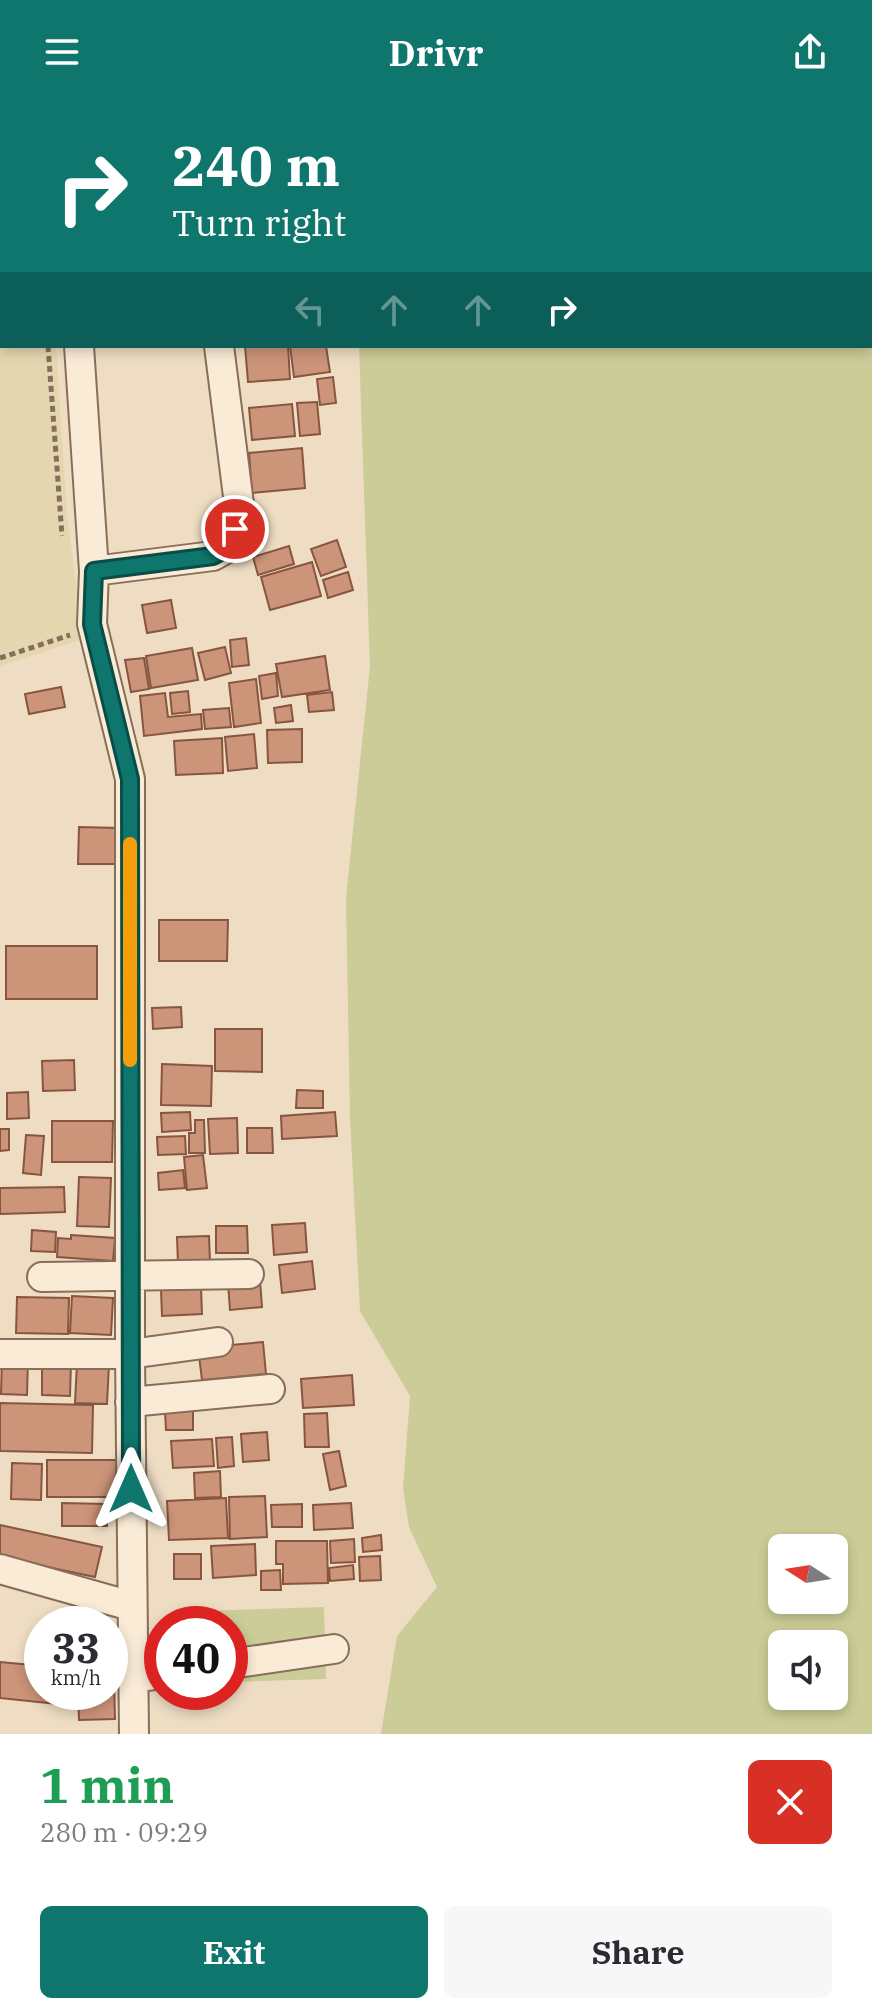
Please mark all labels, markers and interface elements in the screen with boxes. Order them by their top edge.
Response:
text: Drivr [388,29,484,76]
icon: menu [40,30,84,74]
icon: share [788,30,832,74]
text: 240 m [172,129,340,201]
icon: right [40,136,144,240]
text: Turn right [172,199,346,246]
icon: left [288,288,332,332]
icon: ahead [372,288,416,332]
icon: ahead [456,288,500,332]
icon: right [540,288,584,332]
pin [201,495,269,563]
icon: arrive [213,507,257,551]
position arrow [89,1447,173,1531]
north arrow [768,1534,848,1614]
map controls [768,1534,848,1710]
speed limit sign: 40 [144,1606,248,1710]
text: 33 [52,1622,100,1674]
button: sound [768,1630,848,1710]
text: km/h [51,1664,101,1691]
text: 1 min [40,1754,174,1816]
button: close [748,1760,832,1844]
text: 280 m · 09:29 [40,1815,208,1849]
button: Exit [40,1906,428,1998]
button: Share [444,1906,832,1998]

